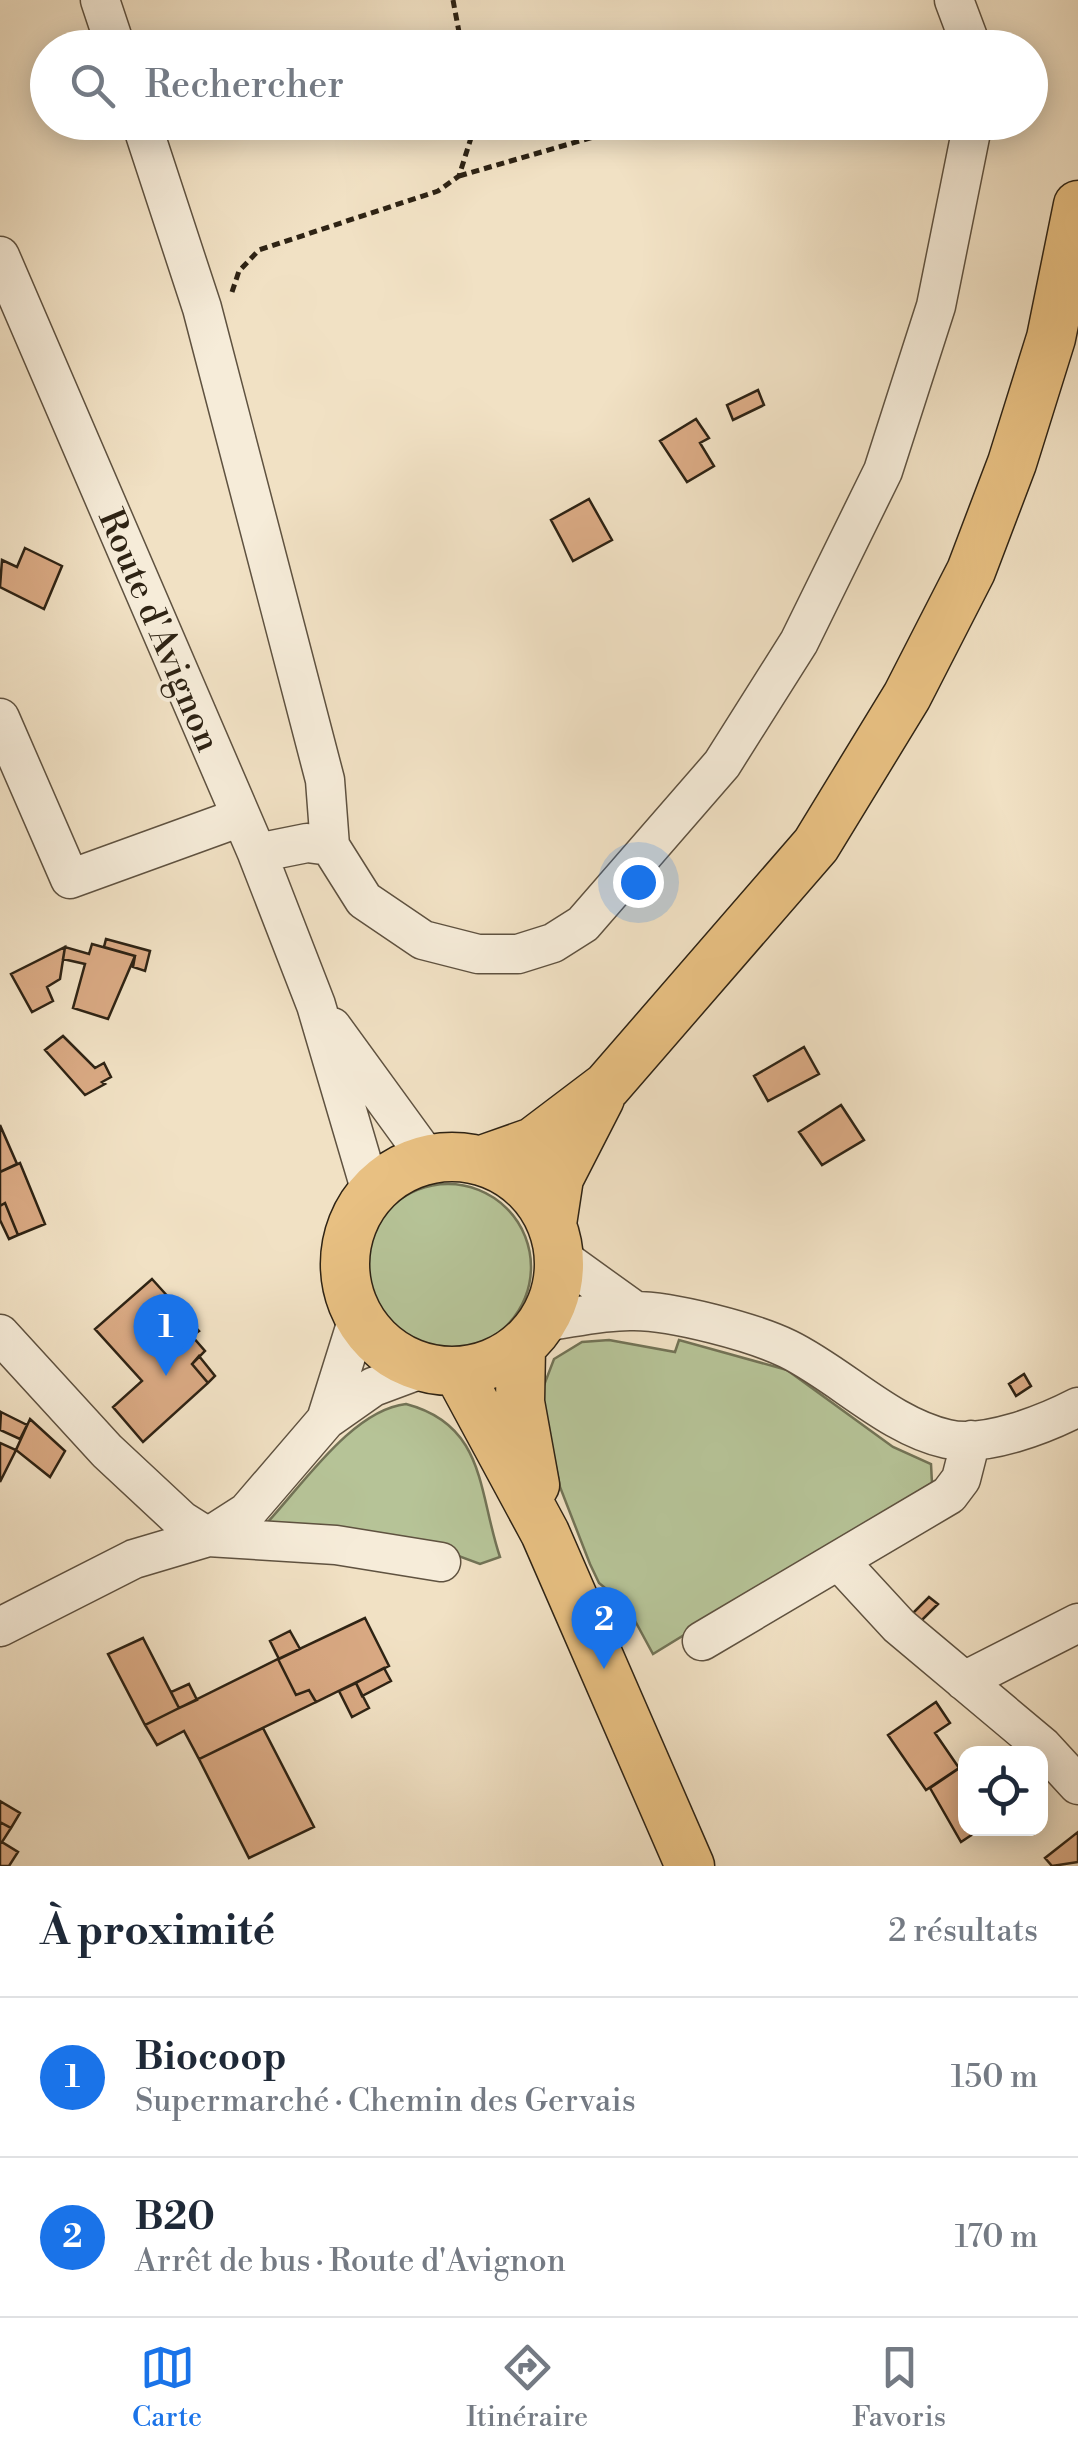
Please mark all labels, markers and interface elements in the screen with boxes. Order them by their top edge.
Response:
search box [30,30,1048,140]
icon: search [65,58,120,113]
text: Rechercher [145,62,344,109]
street label: Route d'Avignon [88,503,229,758]
your location [613,857,664,908]
pin: 1 [134,1294,198,1376]
pin: 2 [572,1586,636,1669]
map controls [958,1746,1048,1836]
button: locate [958,1746,1048,1836]
text: À proximité [40,1905,275,1958]
text: 2 résultats [888,1911,1038,1951]
text: Biocoop [135,2034,287,2081]
text: 1 [65,2057,80,2097]
text: 150 m [951,2057,1038,2097]
text: Supermarché · Chemin des Gervais [135,2081,636,2121]
text: B20 [135,2194,215,2241]
text: 2 [62,2217,83,2257]
text: 170 m [955,2217,1038,2257]
text: Arrêt de bus · Route d'Avignon [135,2241,566,2281]
tab: Carte [132,2340,202,2435]
tab: Itinéraire [466,2340,588,2435]
tab: Favoris [852,2340,946,2435]

